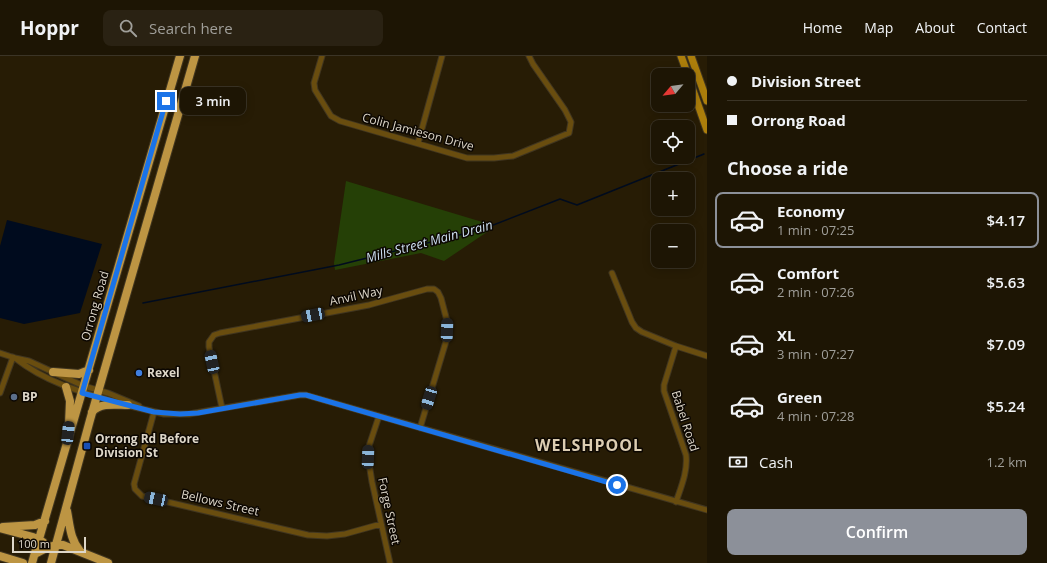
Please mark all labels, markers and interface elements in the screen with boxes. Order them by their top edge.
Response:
search box [103,10,383,46]
text: Hoppr [20,15,79,41]
icon: search [117,17,139,39]
text: Search here [149,18,233,38]
text: Home [803,18,842,37]
text: Map [864,18,893,37]
text: About [915,18,955,37]
text: Contact [977,18,1027,37]
north arrow [651,68,695,112]
map controls [651,68,695,268]
text: Division Street [751,71,861,91]
callout: 3 min [180,87,246,115]
route end [157,92,175,110]
text: 3 min [195,92,231,110]
street label: Colin Jamieson Drive [360,108,476,155]
text: Orrong Road [751,110,846,130]
button: locate [651,120,695,164]
text: Choose a ride [727,156,848,180]
button: + [651,172,695,216]
text: Economy [777,201,845,221]
icon: car [729,202,765,238]
text: $4.17 [987,210,1025,230]
water label: Mills Street Main Drain [364,215,494,267]
text: 1 min · 07:25 [777,221,854,239]
button: − [651,224,695,268]
text: Comfort [777,263,839,283]
icon: car [729,264,765,300]
street label: Orrong Road [76,269,113,343]
text: $5.63 [987,272,1025,292]
street label: Anvil Way [328,281,385,309]
text: 2 min · 07:26 [777,283,854,301]
car [300,307,326,323]
car [441,318,453,342]
text: XL [777,325,795,345]
icon: car [729,326,765,362]
text: $7.09 [987,334,1025,354]
text: 3 min · 07:27 [777,345,854,363]
car [204,349,220,375]
place label: Rexel [147,364,180,381]
marker: Rexel [134,368,144,378]
car [420,385,438,411]
text: Green [777,387,822,407]
place label: BP [22,388,38,405]
street label: Babel Road [668,388,703,454]
icon: car [729,388,765,424]
marker: BP [9,392,19,402]
text: $5.24 [987,396,1025,416]
text: 4 min · 07:28 [777,407,854,425]
car [61,420,75,446]
place label: Orrong Rd Before Division St [95,430,199,461]
district label: WELSHPOOL [535,434,643,456]
marker: Orrong Rd Before Division St [82,441,92,451]
car [362,445,374,469]
icon: cash [727,451,749,473]
text: Cash [759,452,793,472]
text: 1.2 km [986,453,1027,471]
street label: Forge Street [374,476,405,546]
route start [608,476,626,494]
street label: Bellows Street [180,485,261,520]
car [143,491,169,507]
button: Confirm [727,509,1027,555]
scale bar [12,535,86,554]
text: 100 m [18,536,50,551]

